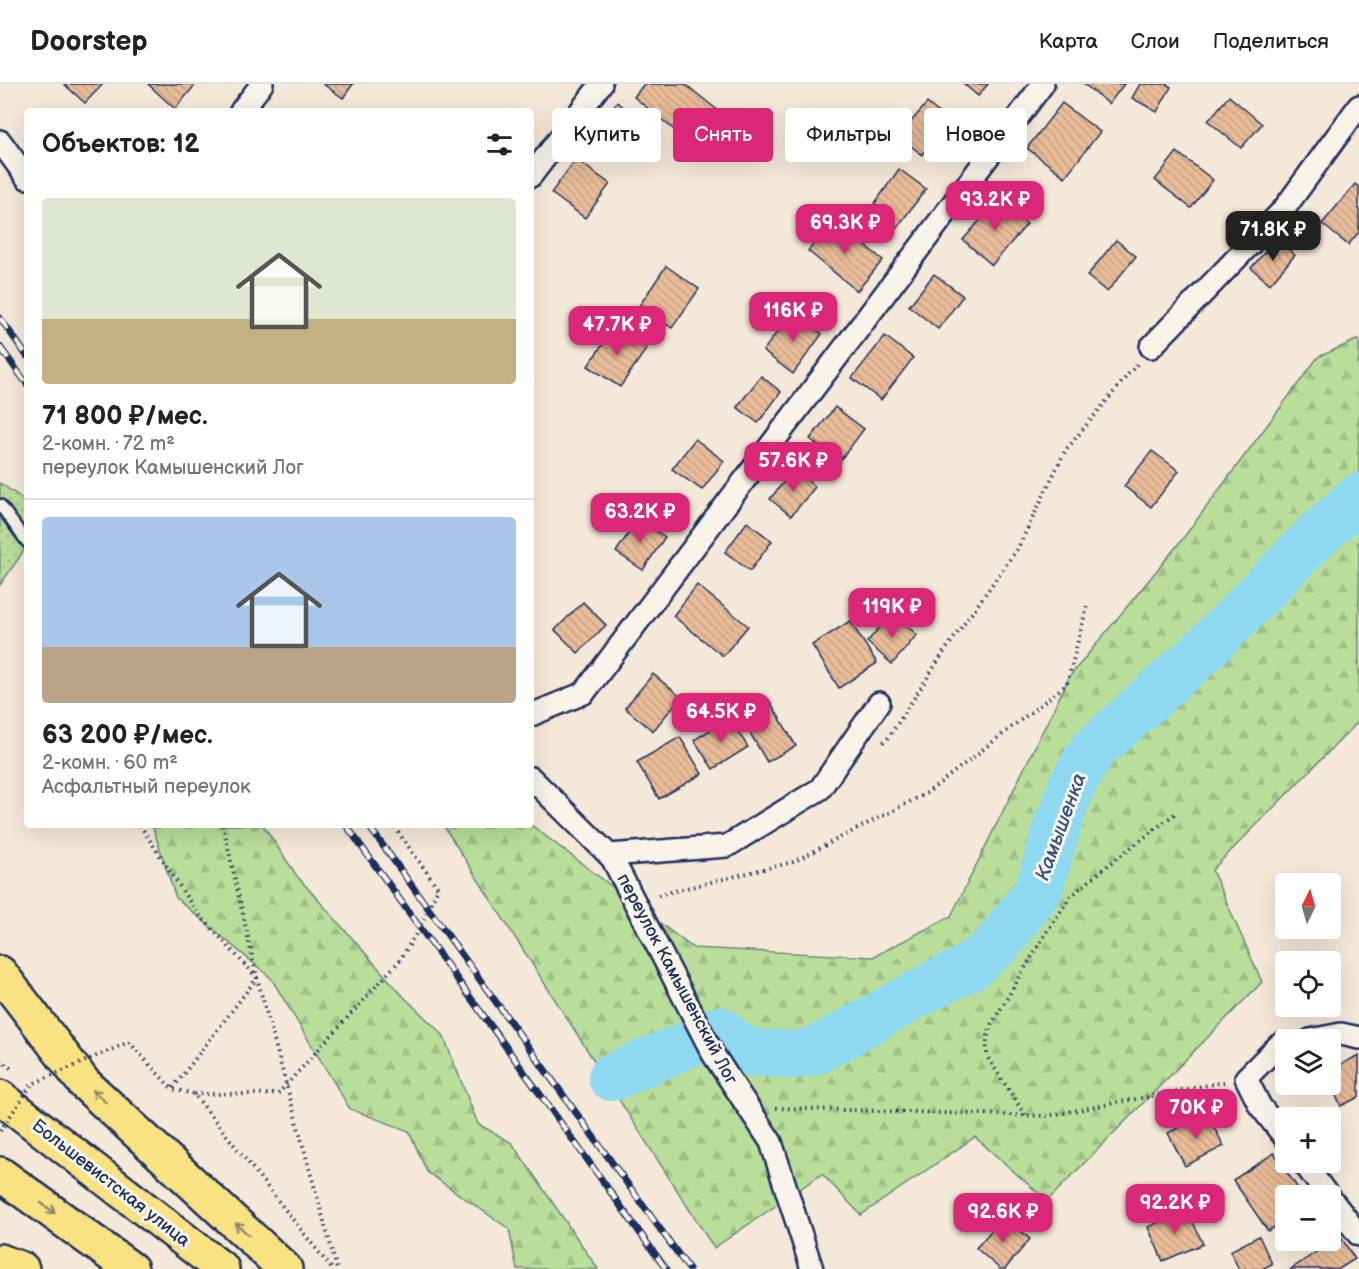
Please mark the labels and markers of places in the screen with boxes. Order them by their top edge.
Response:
pin: 93.2K ₽ [940,181,1050,232]
pin: 69.3K ₽ [790,204,900,255]
pin: 71.8K ₽ [1218,211,1328,262]
pin: 116K ₽ [744,292,842,343]
pin: 47.7K ₽ [562,306,672,357]
pin: 57.6K ₽ [738,442,848,493]
pin: 63.2K ₽ [585,493,695,544]
pin: 119K ₽ [843,588,941,639]
pin: 64.5K ₽ [666,693,776,744]
pin: 70K ₽ [1154,1089,1238,1140]
pin: 92.2K ₽ [1120,1184,1230,1235]
pin: 92.6K ₽ [948,1193,1058,1244]

